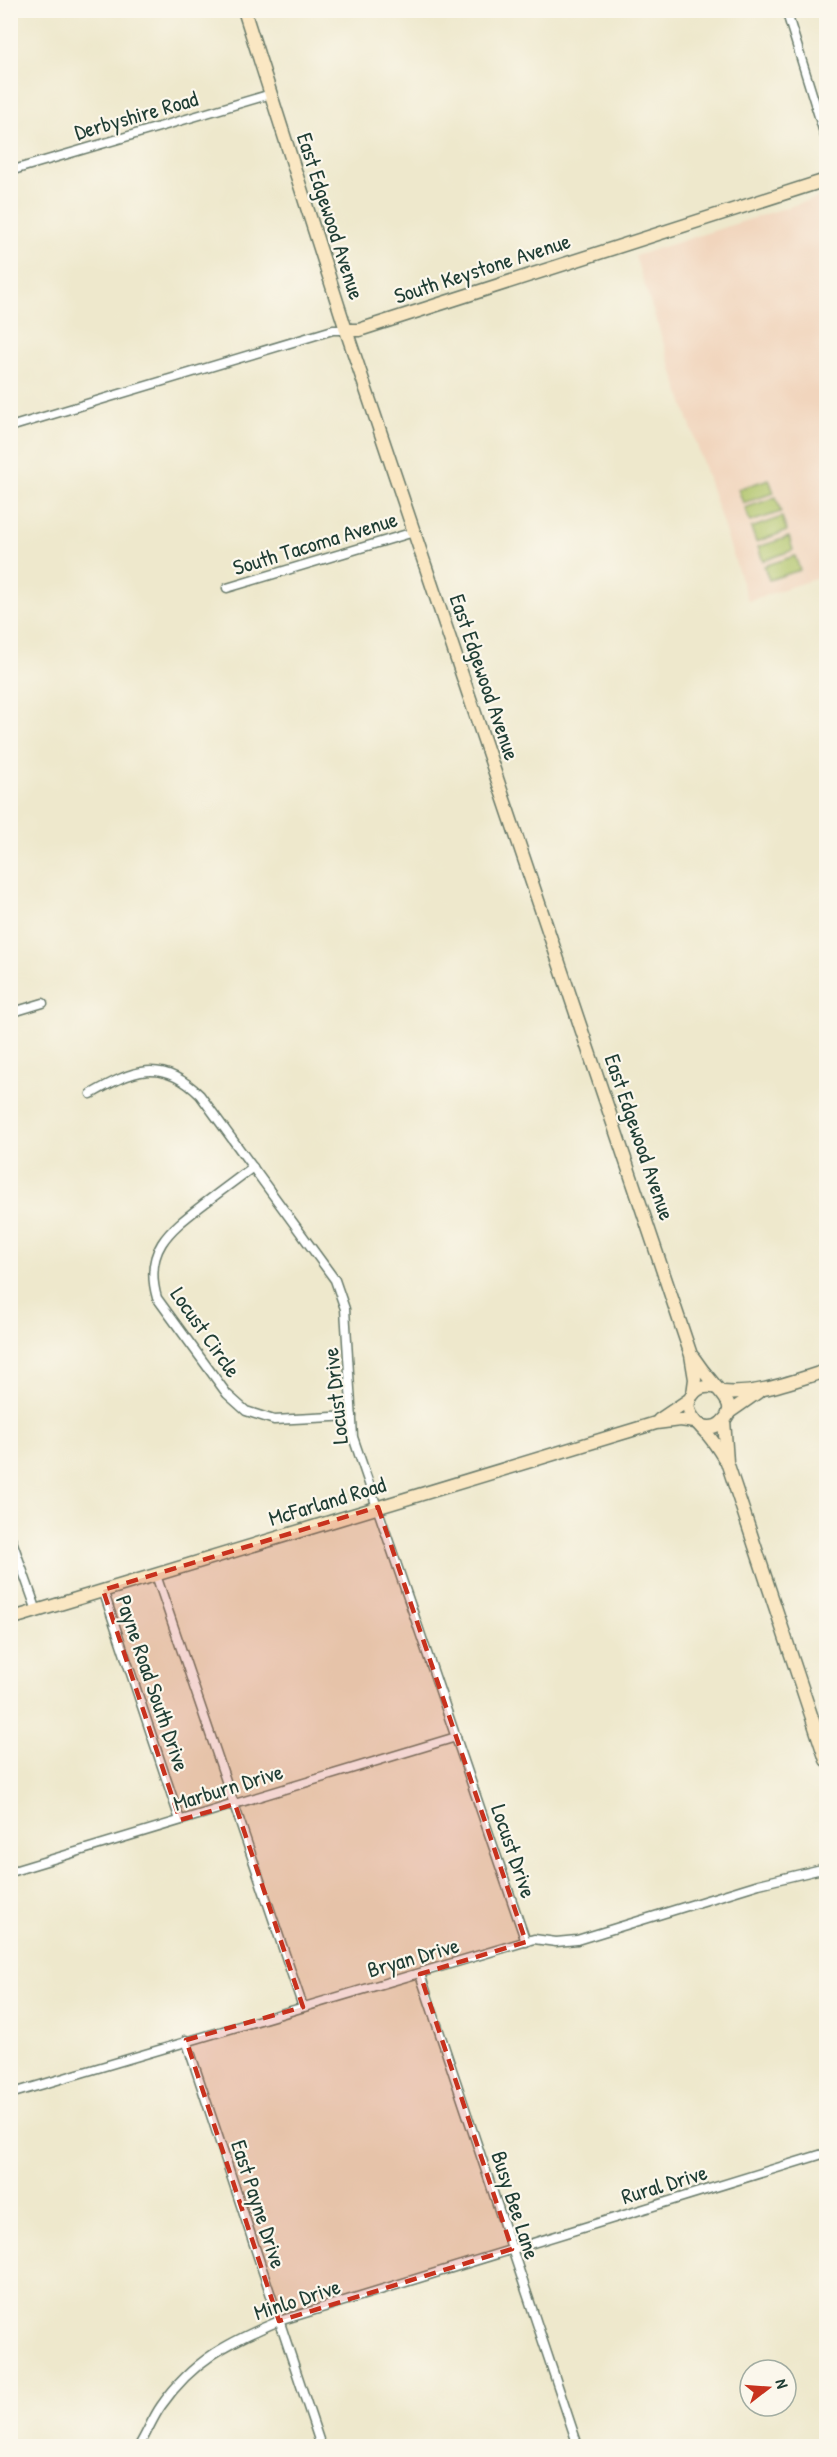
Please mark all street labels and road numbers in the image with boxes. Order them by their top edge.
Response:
street label: Derbyshire Road [71,83,202,147]
street label: East Edgewood Avenue [290,129,372,303]
street label: South Keystone Avenue [390,225,574,311]
street label: South Tacoma Avenue [229,504,401,582]
street label: East Edgewood Avenue [443,590,528,764]
street label: East Edgewood Avenue [598,1050,683,1224]
street label: Locust Circle [164,1281,248,1383]
street label: Locust Drive [315,1346,355,1446]
street label: McFarland Road [265,1469,390,1533]
street label: Payne Road South Drive [109,1591,197,1775]
street label: Marburn Drive [170,1756,287,1818]
street label: Locust Drive [484,1800,544,1902]
street label: Bryan Drive [364,1930,463,1984]
street label: East Payne Drive [224,2136,294,2272]
street label: Busy Bee Lane [484,2147,548,2263]
street label: Rural Drive [617,2157,711,2211]
street label: Minlo Drive [250,2271,344,2327]

